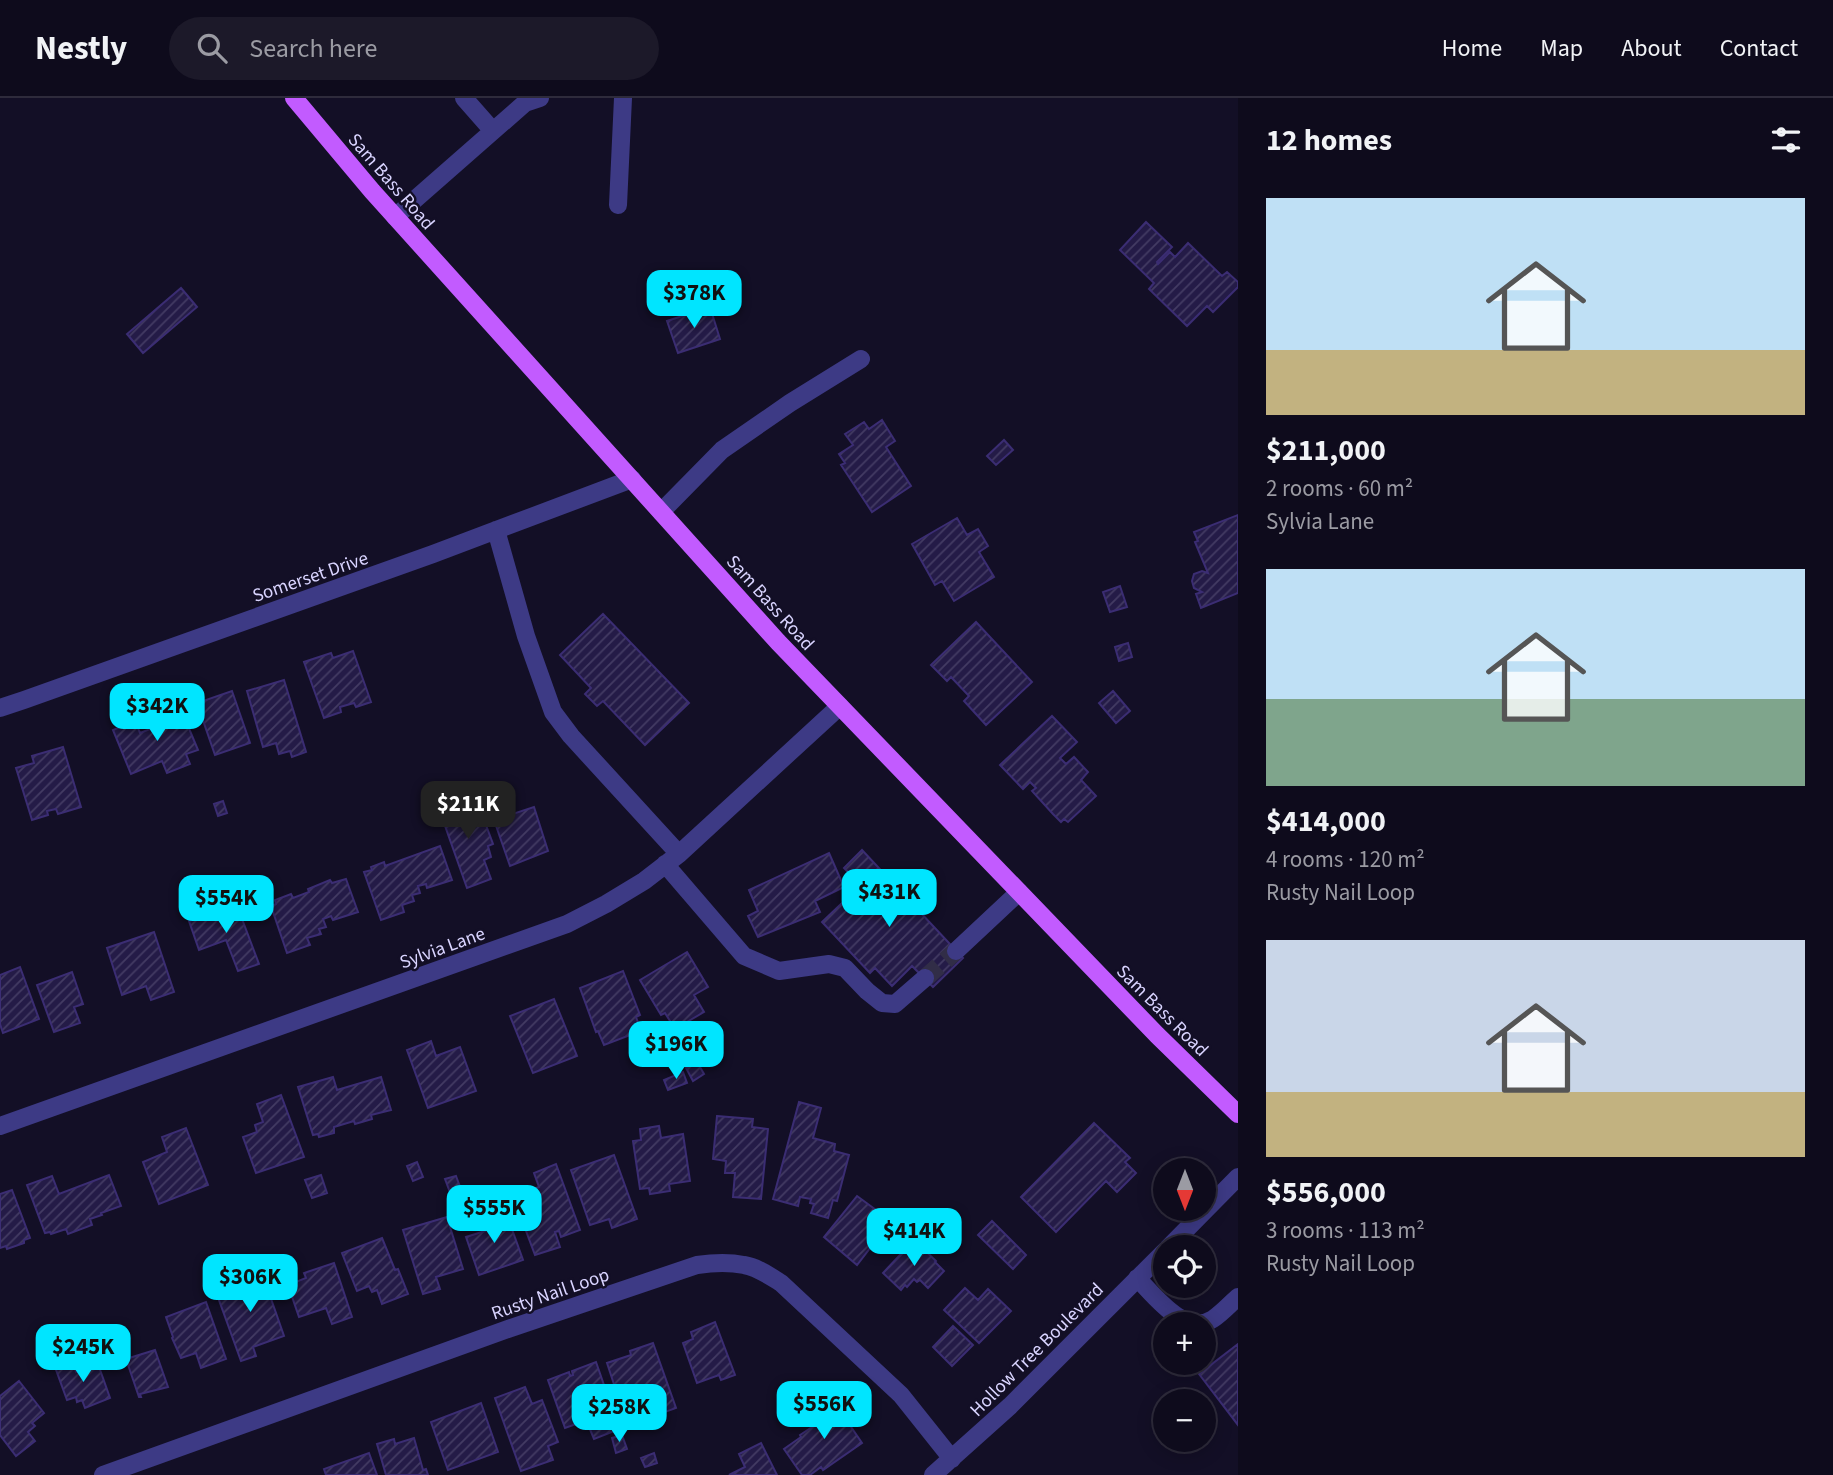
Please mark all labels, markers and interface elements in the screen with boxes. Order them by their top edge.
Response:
search box [169,17,659,80]
text: Nestly [35,25,127,72]
icon: search [193,29,231,67]
text: Search here [249,30,377,67]
text: Home [1442,31,1502,66]
text: Map [1540,31,1583,66]
text: About [1621,31,1682,66]
text: Contact [1720,31,1798,66]
text: 12 homes [1266,119,1392,162]
icon: filters [1767,121,1805,159]
street label: Sam Bass Road [341,128,441,236]
icon: home [1473,243,1599,369]
pin: $378K [645,271,743,330]
text: $378K [663,276,725,309]
text: $211,000 [1266,429,1386,472]
text: 2 rooms · 60 m² [1266,472,1413,505]
text: Sylvia Lane [1266,505,1374,538]
street label: Somerset Drive [249,545,372,610]
street label: Sam Bass Road [720,549,820,657]
icon: home [1473,614,1599,740]
pin: $342K [108,684,206,743]
text: $342K [126,689,188,722]
pin: $211K [419,782,517,841]
text: $211K [437,787,499,820]
text: $414,000 [1266,800,1386,843]
text: 4 rooms · 120 m² [1266,843,1425,876]
pin: $431K [840,870,938,929]
text: $431K [858,875,920,908]
pin: $554K [177,876,275,935]
text: Rusty Nail Loop [1266,876,1415,909]
text: $554K [195,881,257,914]
street label: Sylvia Lane [396,920,489,976]
street label: Sam Bass Road [1110,959,1214,1063]
icon: home [1473,985,1599,1111]
pin: $196K [627,1021,725,1081]
text: $196K [645,1027,707,1060]
north arrow [1153,1158,1216,1222]
map controls [1153,1158,1216,1452]
text: $556,000 [1266,1171,1386,1214]
pin: $555K [445,1186,543,1245]
text: $555K [463,1191,525,1224]
pin: $414K [865,1208,963,1268]
text: $414K [883,1214,945,1247]
text: 3 rooms · 113 m² [1266,1214,1425,1247]
button: locate [1153,1235,1216,1298]
text: Rusty Nail Loop [1266,1247,1415,1280]
pin: $306K [201,1254,299,1314]
text: $306K [219,1260,281,1293]
street label: Rusty Nail Loop [488,1262,613,1327]
street label: Hollow Tree Boulevard [964,1277,1110,1423]
button: + [1153,1312,1216,1375]
pin: $245K [34,1324,132,1384]
text: $245K [52,1330,114,1363]
pin: $556K [775,1382,873,1441]
pin: $258K [570,1384,668,1444]
text: $556K [793,1387,855,1420]
button: − [1153,1389,1216,1452]
text: $258K [588,1390,650,1423]

